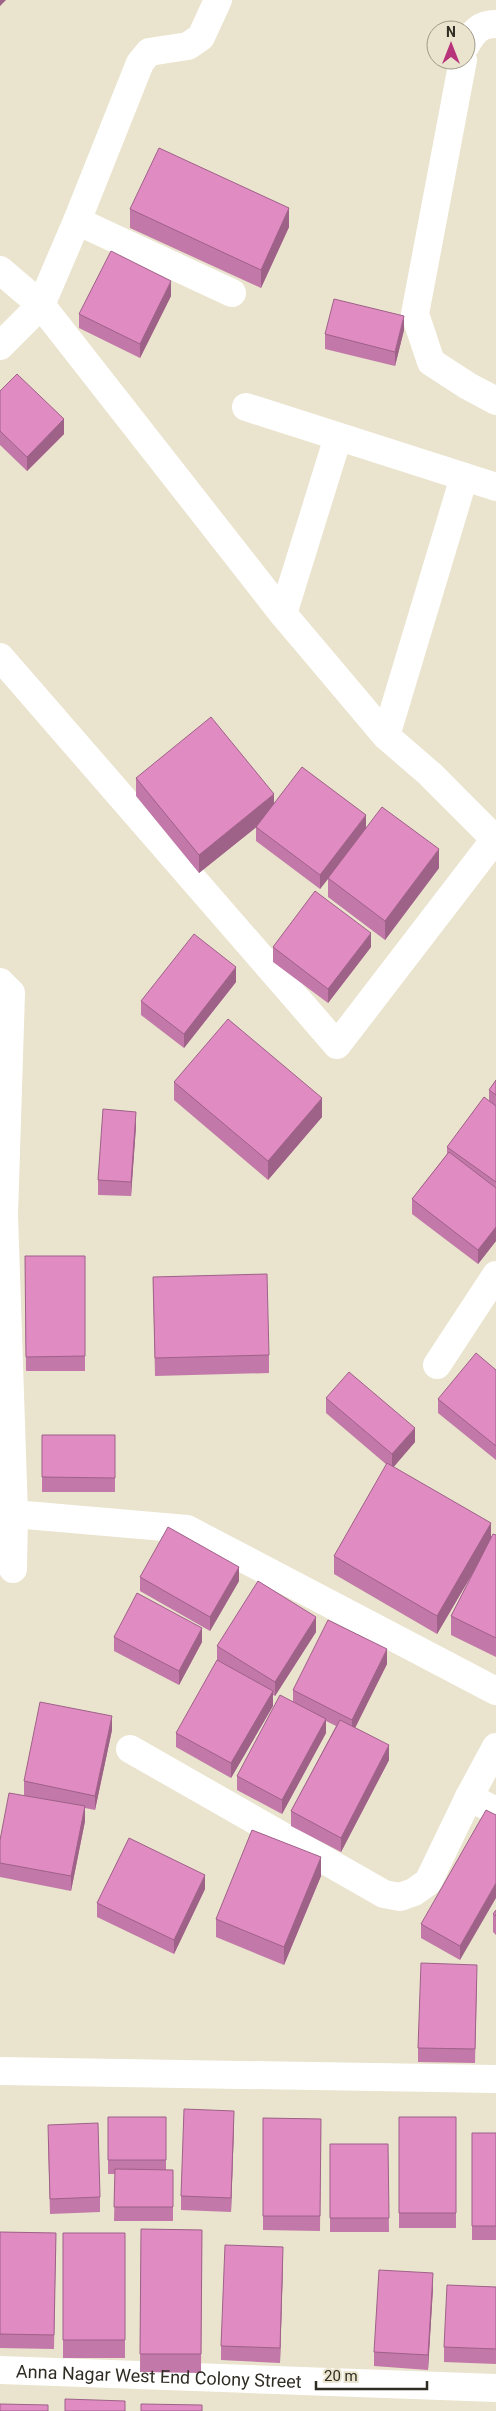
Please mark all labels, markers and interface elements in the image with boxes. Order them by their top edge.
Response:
north arrow [426,20,476,70]
text: N [446,24,456,40]
scale bar [316,2358,427,2390]
street label: Anna Nagar West End Colony Street [16,2360,302,2391]
text: 20 m [324,2367,358,2385]

